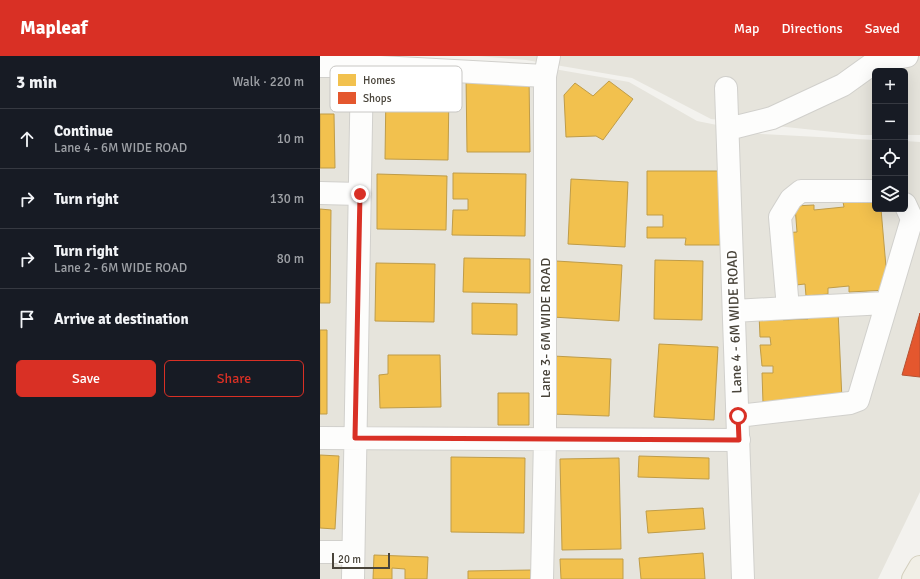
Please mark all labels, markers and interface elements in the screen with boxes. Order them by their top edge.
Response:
text: Mapleaf [20,16,88,40]
text: Map [734,20,760,37]
text: Directions [782,20,843,37]
text: Saved [865,20,900,37]
legend [330,66,462,112]
map controls [872,68,908,212]
button: + [872,68,908,104]
text: 3 min [16,72,57,93]
text: Walk · 220 m [233,74,304,90]
text: Homes [363,74,395,87]
text: Shops [363,92,392,105]
button: − [872,104,908,140]
text: Continue [54,122,113,140]
icon: ahead [16,128,38,150]
text: 10 m [277,131,304,147]
text: Lane 4 - 6M WIDE ROAD [54,140,187,156]
button: locate [872,140,908,176]
button: layers [872,176,908,212]
route end [351,185,369,203]
icon: right [16,188,38,210]
text: Turn right [54,190,119,208]
text: 130 m [270,191,304,207]
text: Turn right [54,242,119,260]
icon: right [16,248,38,270]
street label: Lane 4 - 6M WIDE ROAD [724,250,745,394]
text: 80 m [277,251,304,267]
street label: Lane 3- 6M WIDE ROAD [537,258,554,398]
text: Lane 2 - 6M WIDE ROAD [54,260,187,276]
icon: arrive [16,308,38,330]
text: Arrive at destination [54,310,189,328]
button: Save [16,360,156,397]
button: Share [164,360,304,397]
route start [729,407,747,425]
scale bar [332,551,390,570]
text: 20 m [338,553,361,566]

